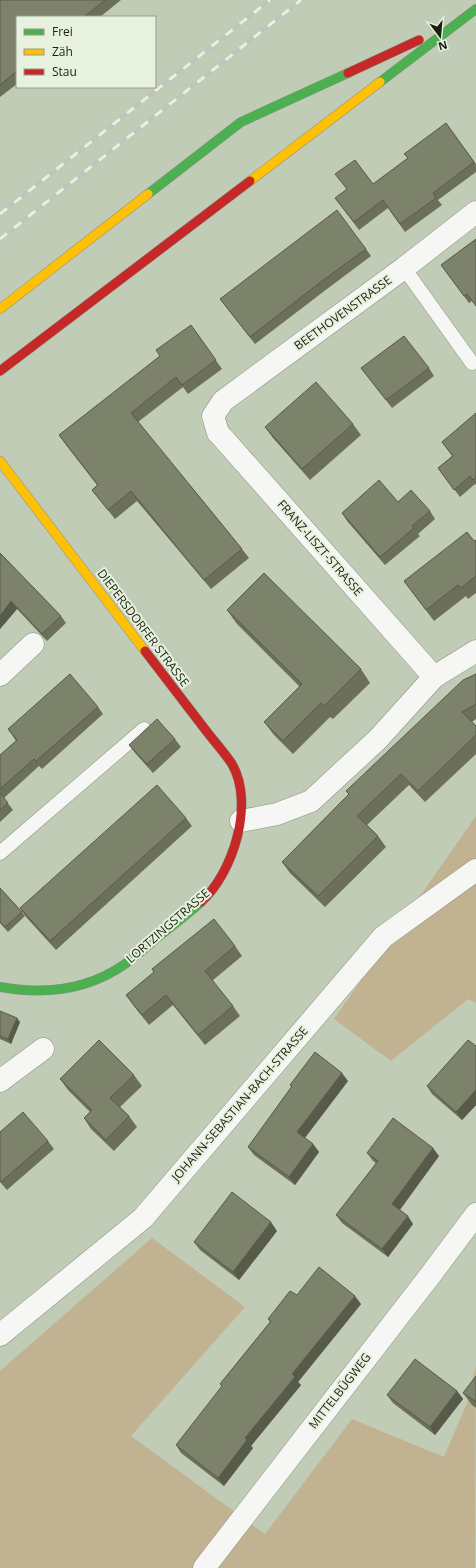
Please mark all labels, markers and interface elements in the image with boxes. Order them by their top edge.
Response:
legend [16,16,156,88]
north arrow [420,16,460,56]
text: Frei [52,23,73,40]
text: N [437,38,449,55]
text: Zäh [52,43,73,60]
text: Stau [52,63,77,80]
street label: BEETHOVENSTRASSE [290,271,395,354]
street label: FRANZ-LISZT-STRASSE [274,496,367,599]
street label: DIEPERSDORFER STRASSE [93,565,193,690]
street label: LORTZINGSTRASSE [122,885,213,967]
street label: JOHANN-SEBASTIAN-BACH-STRASSE [167,1023,312,1186]
street label: MITTELBÜGWEG [305,1349,375,1432]

